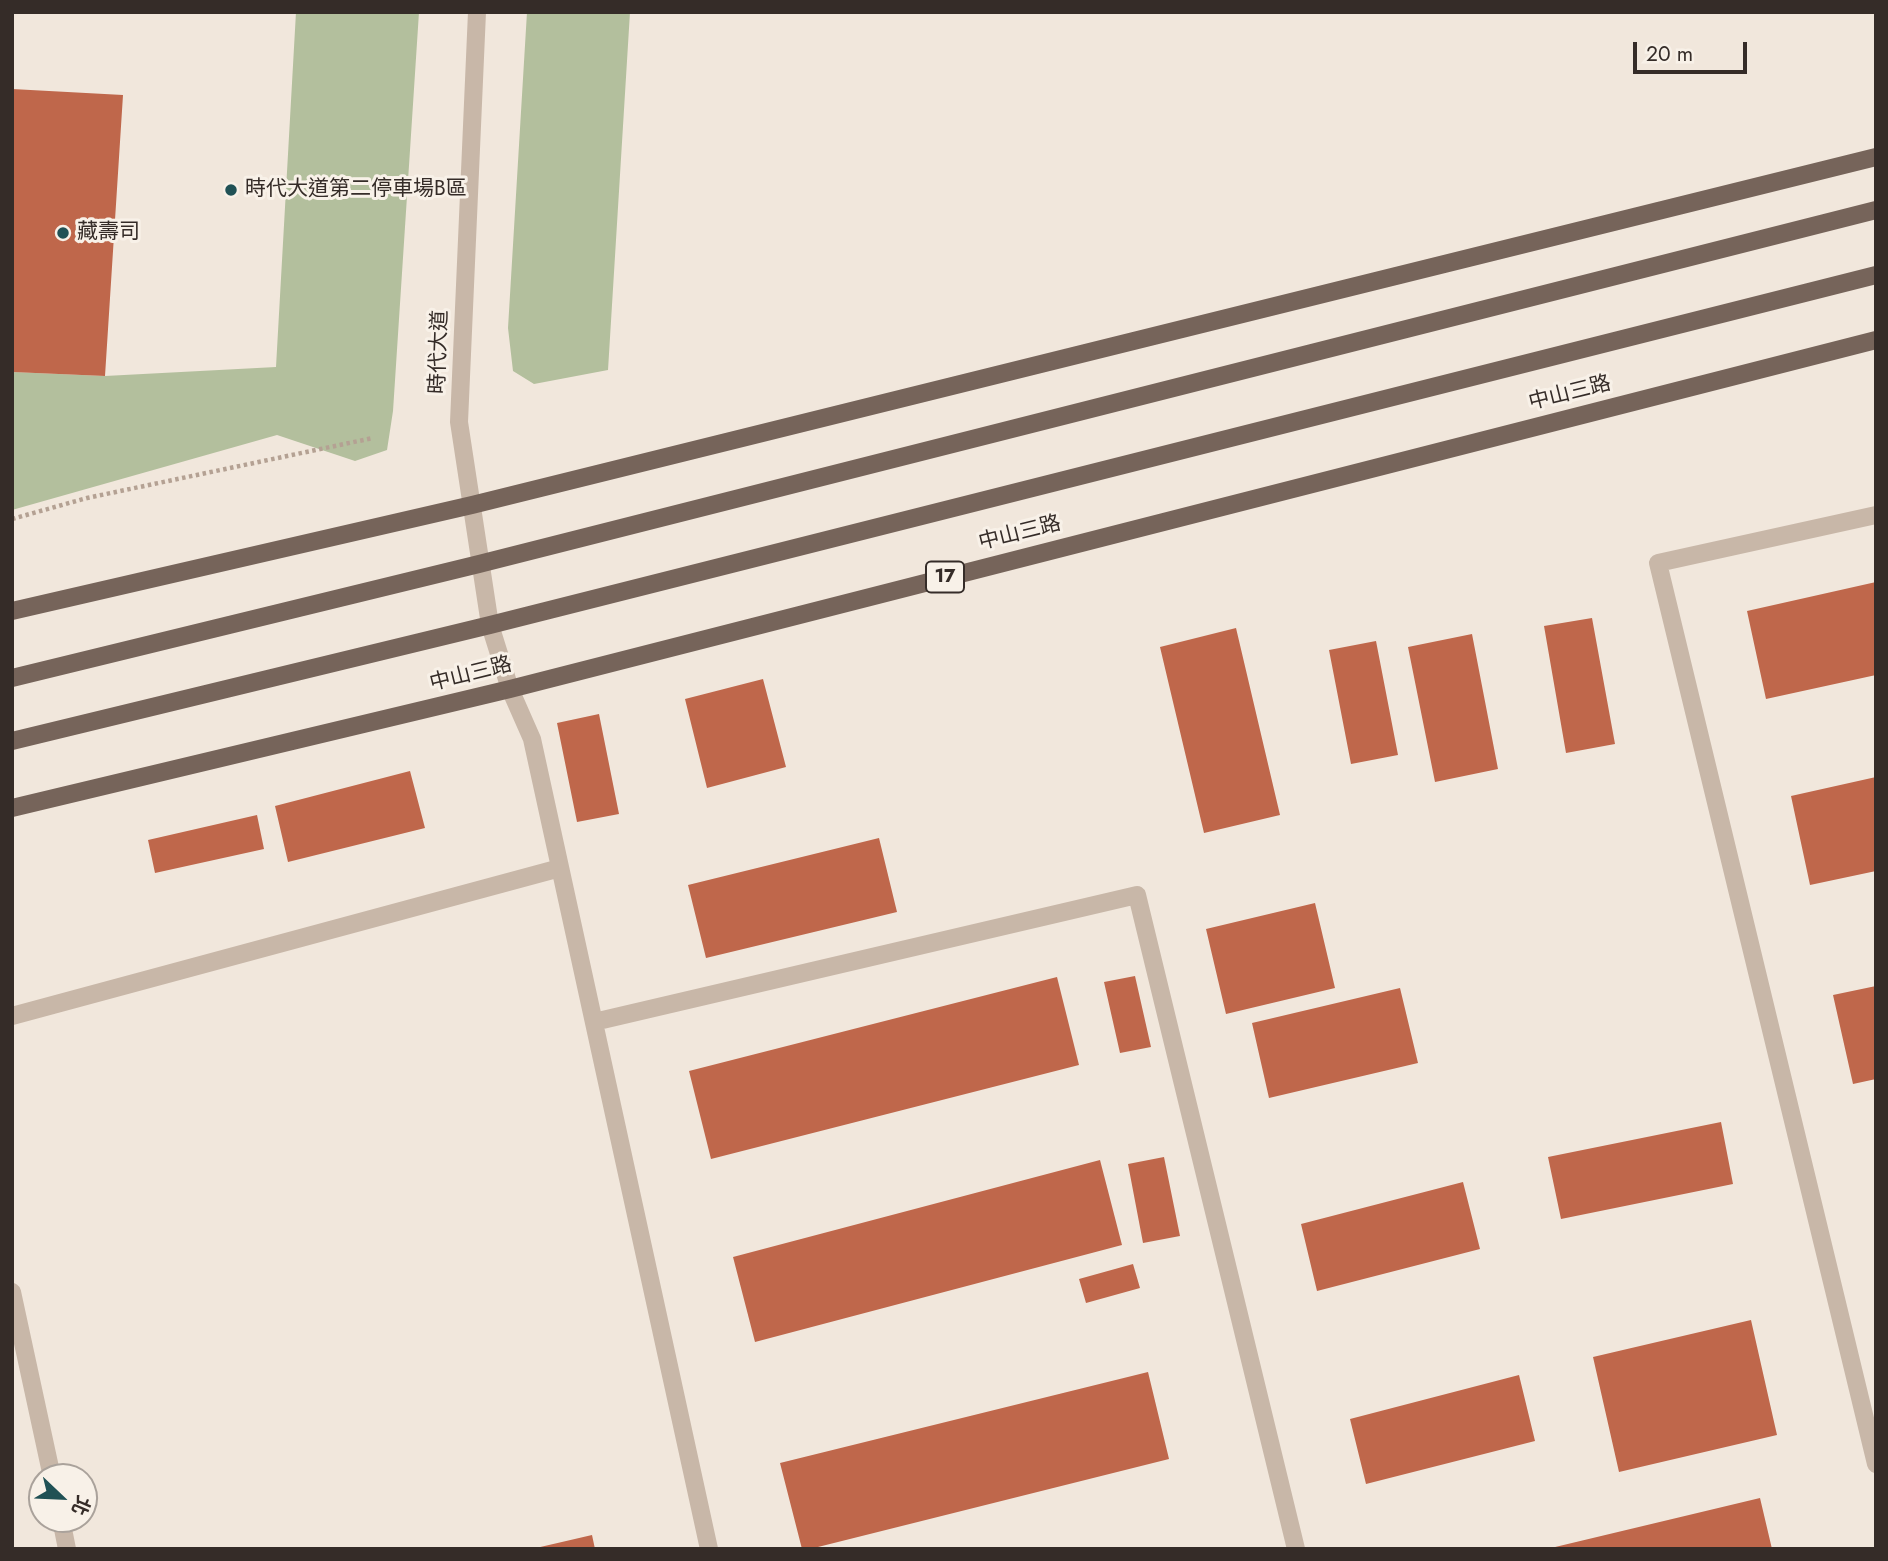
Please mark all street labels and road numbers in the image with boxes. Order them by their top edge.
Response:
street label: 時代大道 [426,310,454,394]
street label: 中山三路 [1526,372,1614,416]
street label: 中山三路 [976,512,1064,556]
road number: 17 [926,562,964,592]
street label: 中山三路 [427,653,515,697]

